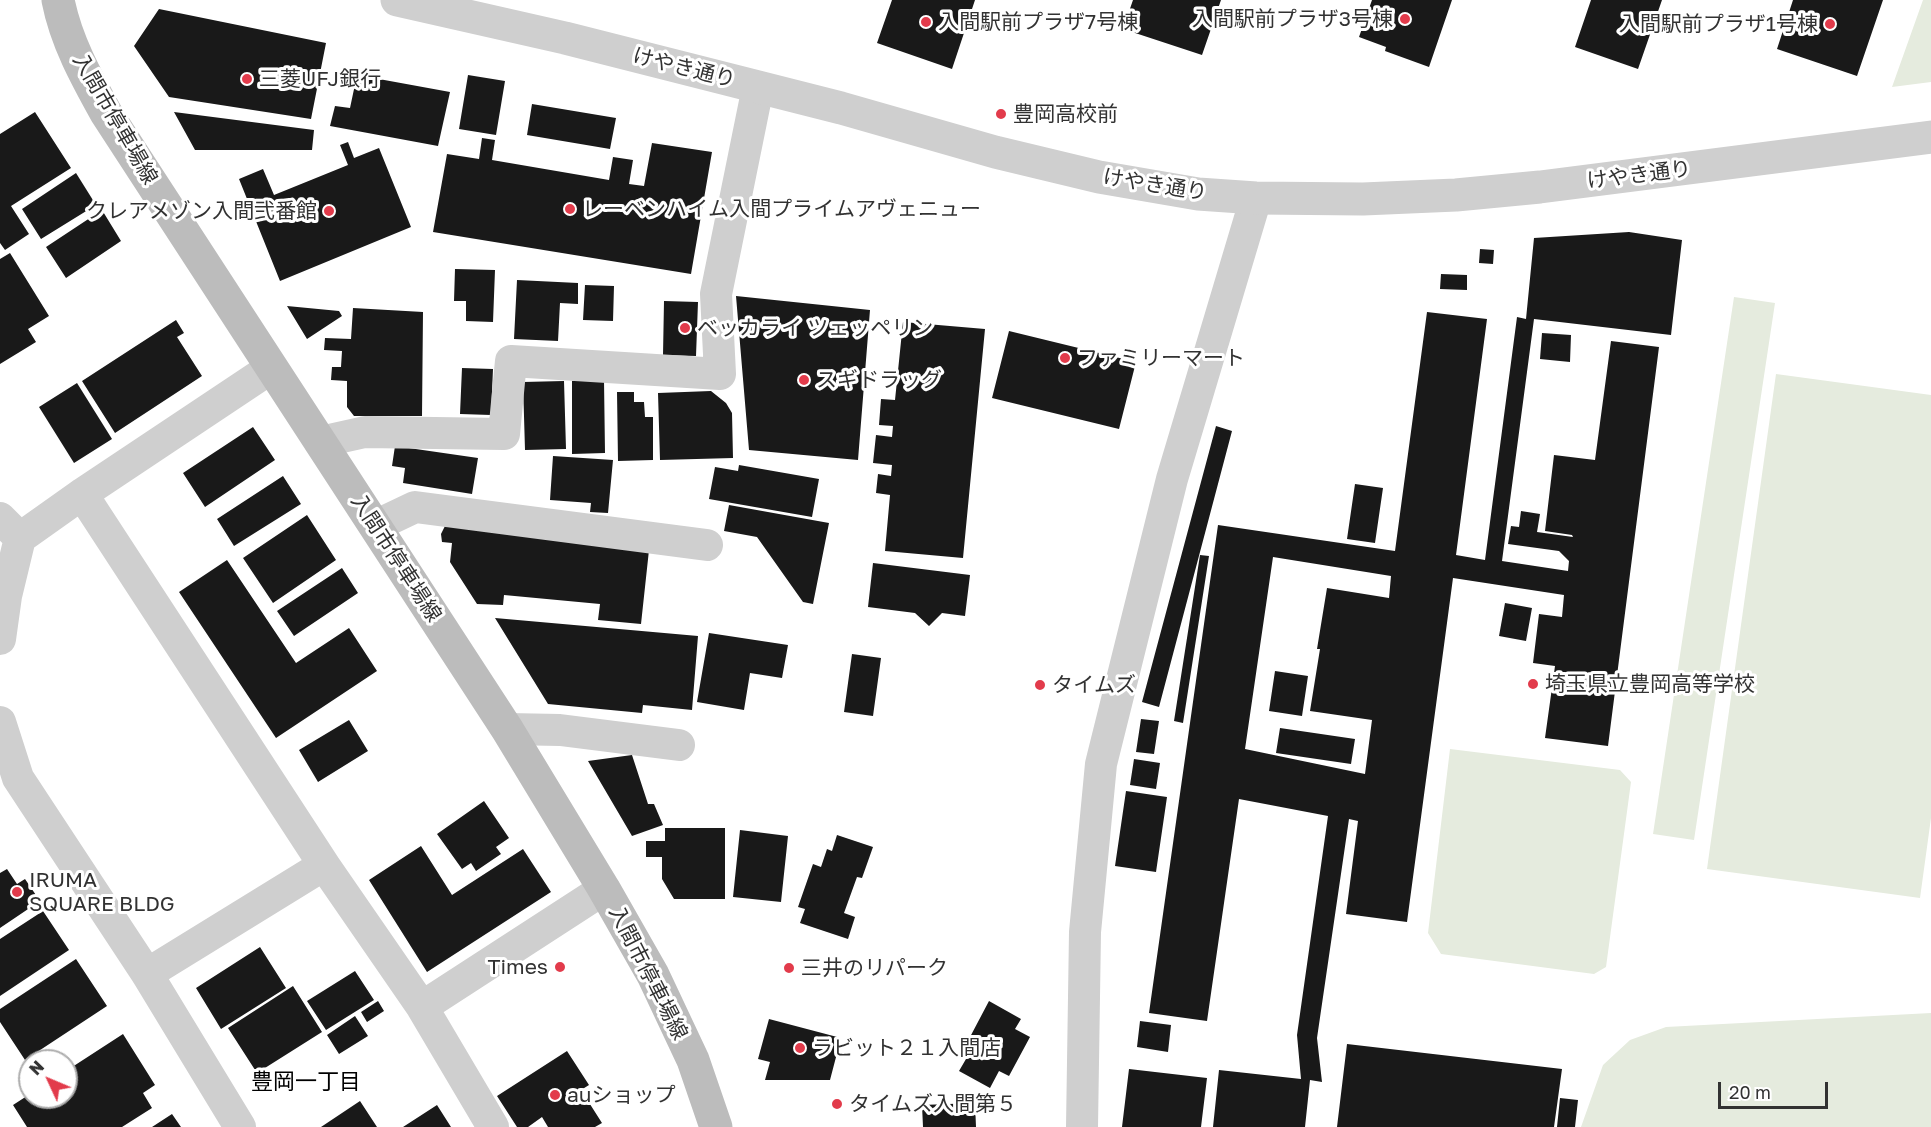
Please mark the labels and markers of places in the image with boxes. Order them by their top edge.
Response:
place label: 入間駅前プラザ3号棟 [1192,6,1393,32]
place label: 入間駅前プラザ7号棟 [938,9,1138,35]
place label: 入間駅前プラザ1号棟 [1619,11,1818,37]
marker: 入間駅前プラザ3号棟 [1398,12,1412,26]
marker: 入間駅前プラザ7号棟 [919,15,933,29]
marker: 入間駅前プラザ1号棟 [1823,17,1837,31]
place label: 三菱UFJ銀行 [259,66,381,92]
marker: 三菱UFJ銀行 [240,72,254,86]
place label: 豊岡高校前 [1013,101,1118,127]
marker: 豊岡高校前 [994,107,1008,121]
place label: レーベンハイム入間プライムアヴェニュー [582,196,981,222]
place label: クレアメゾン入間弐番館 [86,198,317,224]
marker: レーベンハイム入間プライムアヴェニュー [563,202,577,216]
marker: クレアメゾン入間弐番館 [322,204,336,218]
place label: ベッカライ ツェッペリン [697,315,933,341]
marker: ベッカライ ツェッペリン [678,321,692,335]
place label: ファミリーマート [1077,345,1245,371]
marker: ファミリーマート [1058,351,1072,365]
place label: スギドラッグ [816,367,942,393]
marker: スギドラッグ [797,373,811,387]
place label: 埼玉県立豊岡高等学校 [1545,671,1755,697]
place label: タイムズ [1052,672,1136,698]
marker: 埼玉県立豊岡高等学校 [1526,677,1540,691]
marker: タイムズ [1033,678,1047,692]
place label: IRUMA SQUARE BLDG [29,867,175,917]
marker: IRUMA SQUARE BLDG [10,885,24,899]
place label: Times [487,954,548,980]
place label: 三井のリパーク [801,955,948,981]
marker: Times [553,960,567,974]
marker: 三井のリパーク [782,961,796,975]
place label: ラビット２１入間店 [812,1035,1001,1061]
marker: ラビット２１入間店 [793,1041,807,1055]
place label: auショップ [567,1082,676,1108]
marker: auショップ [548,1088,562,1102]
place label: タイムズ入間第５ [849,1091,1017,1117]
marker: タイムズ入間第５ [830,1097,844,1111]

